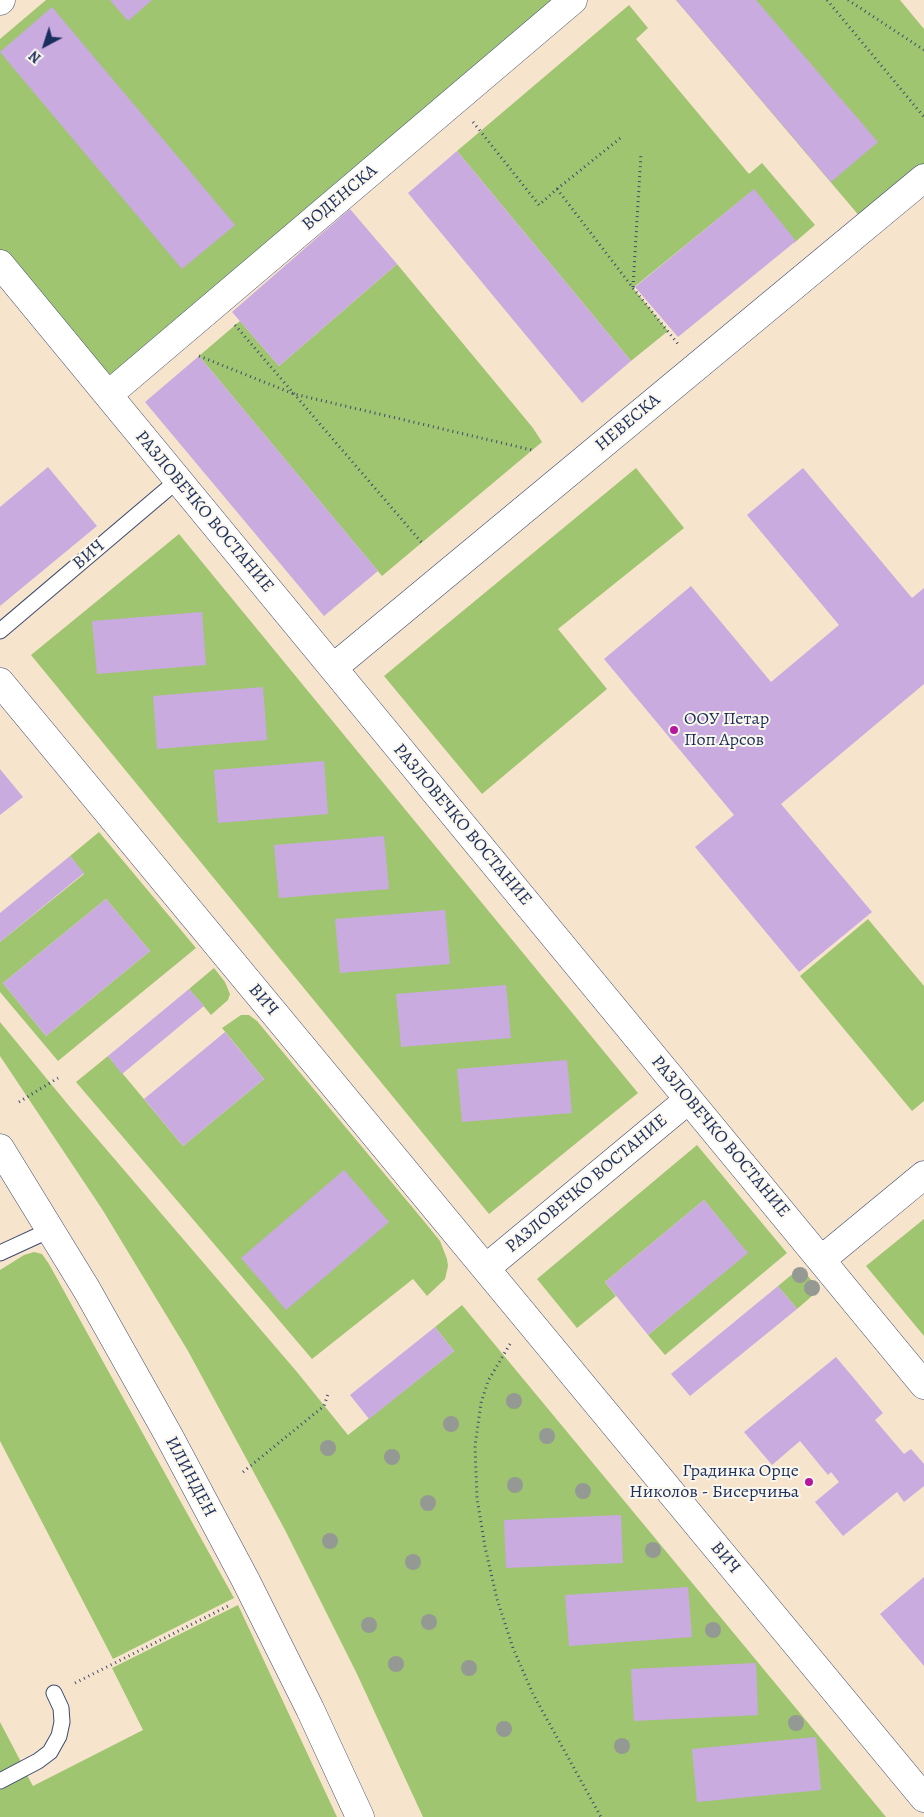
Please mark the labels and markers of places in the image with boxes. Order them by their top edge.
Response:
place label: ООУ Петар Поп Арсов [684,709,769,752]
marker: ООУ Петар Поп Арсов [668,724,680,736]
place label: Градинка Орце Николов - Бисерчиња [629,1461,799,1504]
marker: Градинка Орце Николов - Бисерчиња [803,1476,815,1488]

